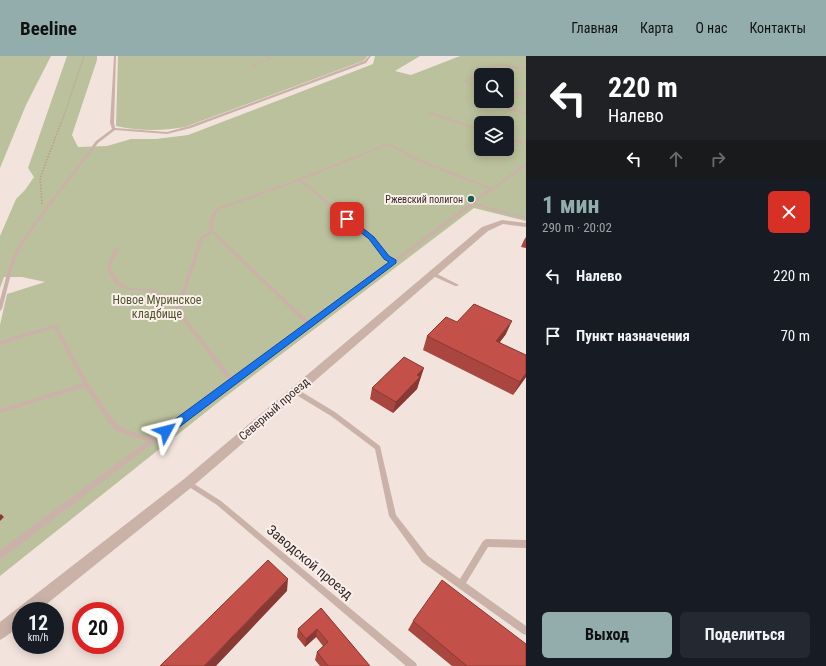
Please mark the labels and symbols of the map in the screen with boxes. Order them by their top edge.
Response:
place label: Ржевский полигон [385,194,463,205]
marker: Ржевский полигон [466,194,476,204]
pin [330,202,364,236]
park label: Новое Муринское кладбище [113,293,202,321]
street label: Северный проезд [236,374,312,443]
position arrow [145,410,187,452]
street label: Заводской проезд [264,522,356,603]
speed limit sign: 20 [72,602,124,654]

